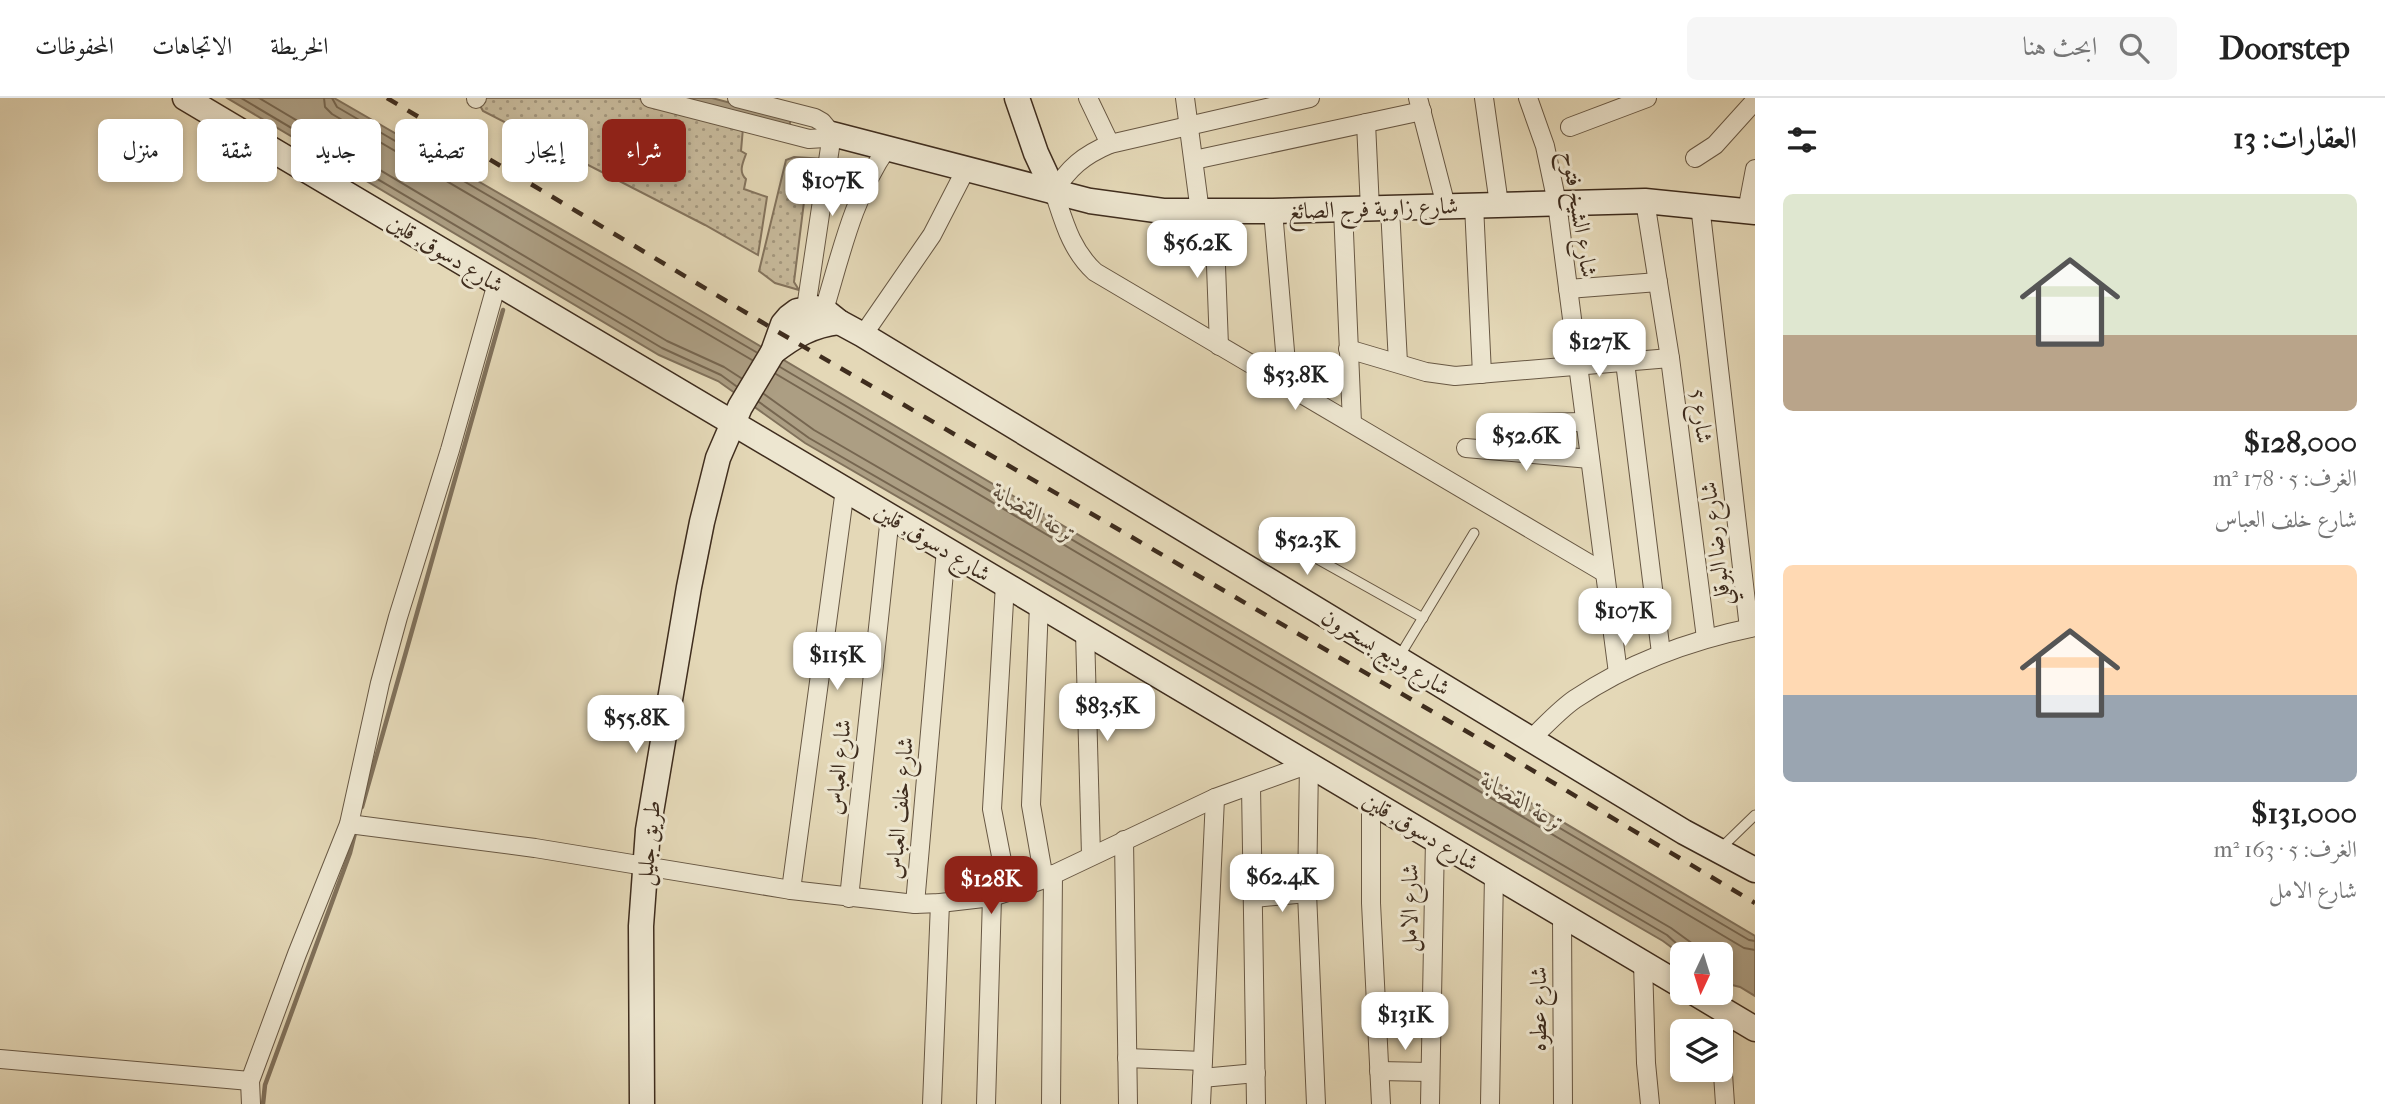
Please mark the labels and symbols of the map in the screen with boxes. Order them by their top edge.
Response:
street label: شارع الشيخ فتوح [1549,149,1603,280]
pin: $107K [783,158,881,218]
street label: شارع زاوية فرج الصائغ [1287,192,1459,232]
street label: شارع دسوق, قلين [380,208,509,304]
pin: $56.2K [1140,220,1254,280]
pin: $127K [1550,320,1648,379]
pin: $53.8K [1238,352,1352,412]
street label: شارع 5 [1679,387,1718,446]
pin: $52.6K [1469,414,1583,473]
water label: ترعة القضابة [986,476,1082,549]
street label: شارع رضا البوقلي [1694,479,1745,608]
street label: شارع دسوق, قلين [867,497,996,593]
pin: $52.3K [1250,518,1364,577]
pin: $107K [1576,588,1674,648]
street label: شارع وديع بسخرون [1313,603,1455,708]
pin: $115K [788,632,886,692]
pin: $83.5K [1050,684,1164,743]
pin: $55.8K [579,696,693,755]
street label: شارع العباس [820,718,863,817]
street label: شارع خلف العباس [880,736,925,881]
water label: ترعة القضابة [1474,765,1570,838]
street label: شارع دسوق, قلين [1355,786,1484,882]
street label: طريق جليل [631,799,669,887]
pin: $62.4K [1225,854,1339,914]
pin: $128K [942,856,1040,916]
street label: شارع الامل [1395,864,1430,953]
north arrow [1670,942,1732,1004]
street label: شارع عطوه [1525,967,1558,1051]
pin: $131K [1356,992,1454,1052]

